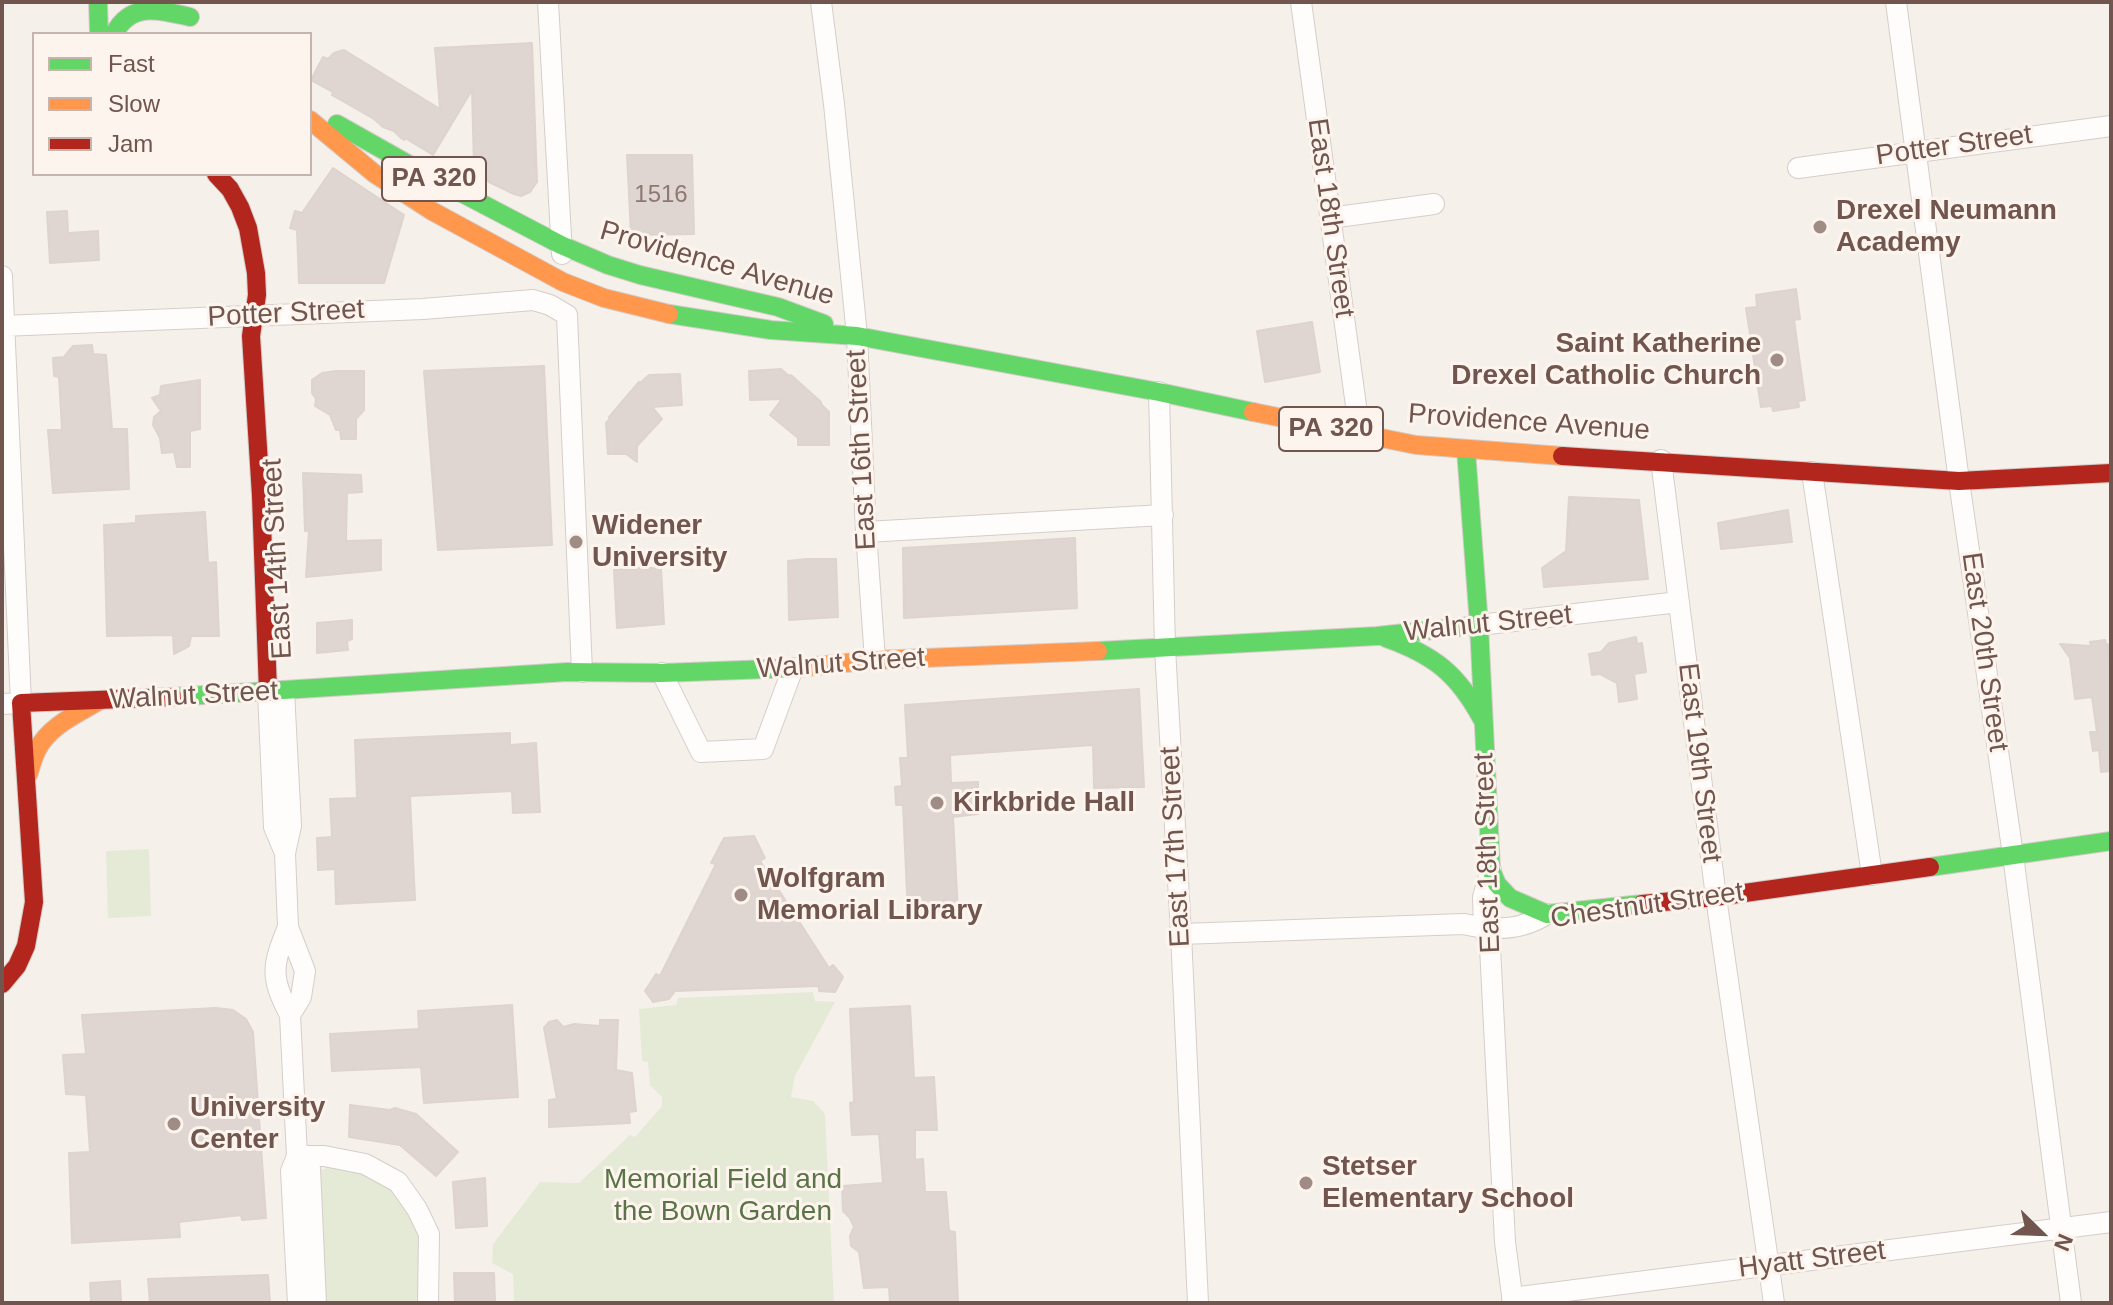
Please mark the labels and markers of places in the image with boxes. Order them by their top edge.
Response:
place label: Drexel Neumann Academy [1836,194,2057,260]
marker: Drexel Neumann Academy [1811,218,1829,236]
place label: Saint Katherine Drexel Catholic Church [1451,327,1761,393]
marker: Saint Katherine Drexel Catholic Church [1768,351,1786,369]
place label: Widener University [592,509,727,575]
marker: Widener University [567,533,585,551]
place label: Kirkbride Hall [953,786,1135,820]
marker: Kirkbride Hall [928,794,946,812]
place label: Wolfgram Memorial Library [757,862,983,928]
marker: Wolfgram Memorial Library [732,886,750,904]
place label: University Center [190,1091,325,1157]
marker: University Center [165,1115,183,1133]
place label: Stetser Elementary School [1322,1150,1574,1216]
marker: Stetser Elementary School [1297,1174,1315,1192]

